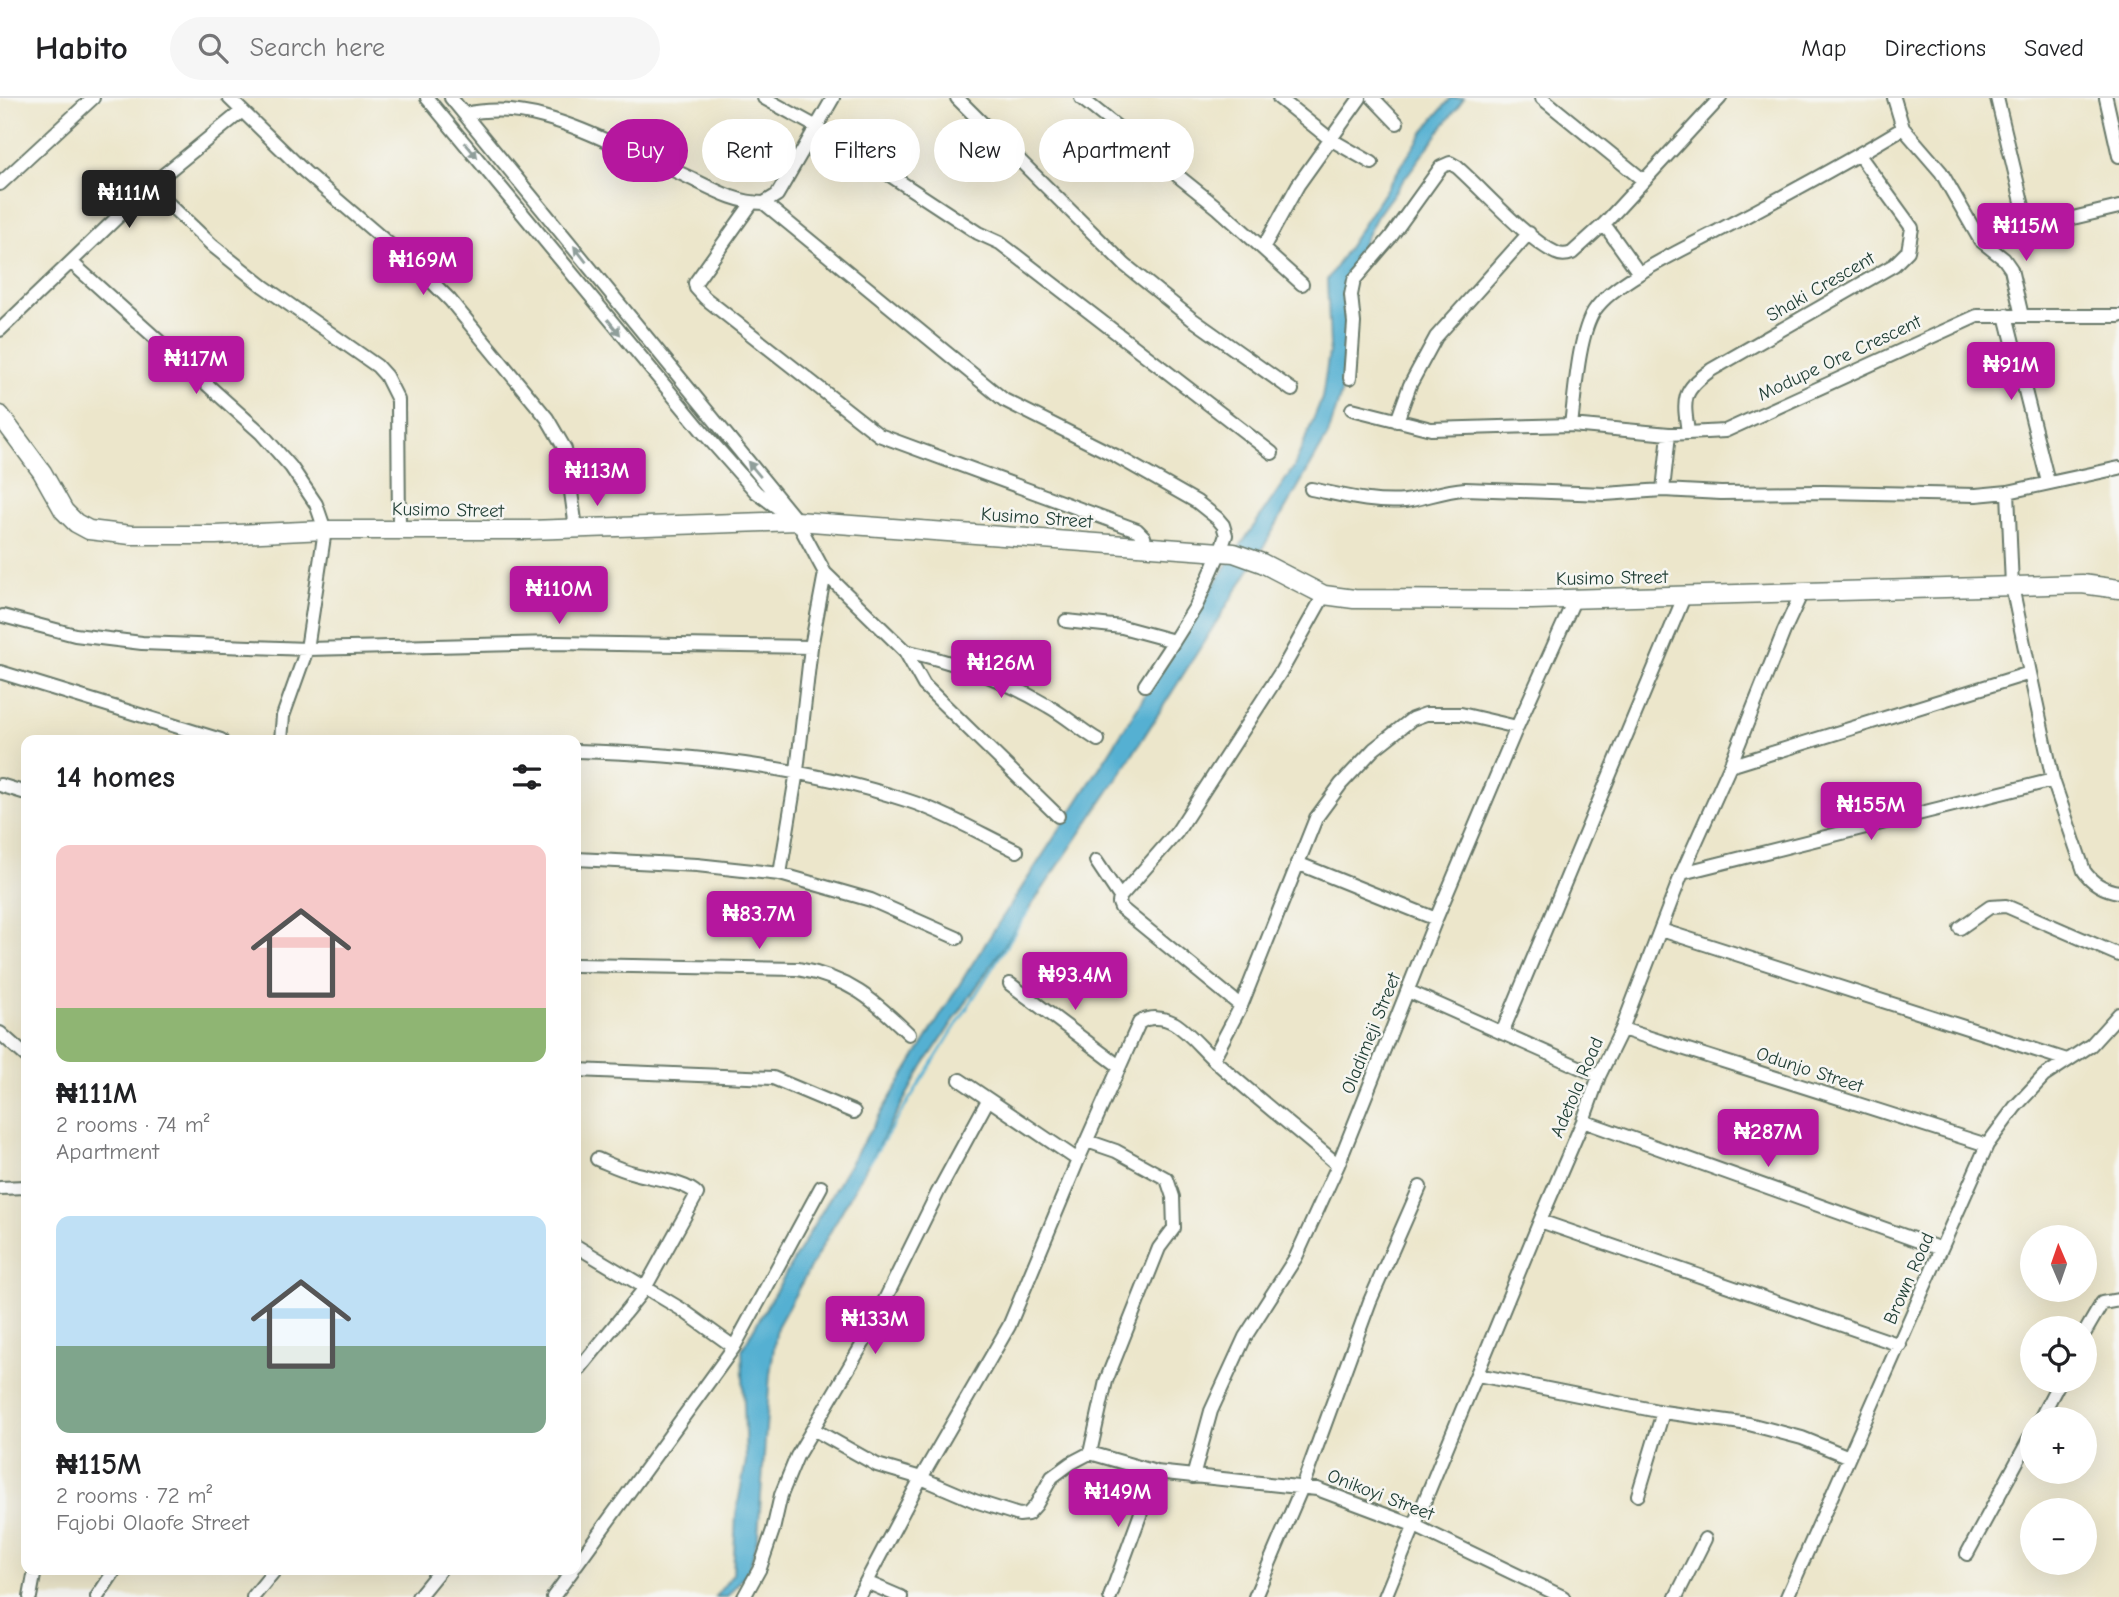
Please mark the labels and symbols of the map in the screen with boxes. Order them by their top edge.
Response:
one-way arrow [463,141,479,159]
pin: ₦111M [80,170,178,230]
pin: ₦115M [1977,204,2075,263]
pin: ₦169M [374,238,472,297]
one-way arrow [572,245,587,263]
street label: Shaki Crescent [1763,247,1879,327]
street label: Modupe Ore Crescent [1754,310,1925,405]
one-way arrow [606,318,621,335]
pin: ₦117M [147,336,245,396]
pin: ₦91M [1970,342,2052,402]
pin: ₦113M [548,448,646,508]
one-way arrow [747,460,762,477]
street label: Kusimo Street [392,498,505,522]
street label: Kusimo Street [980,503,1094,533]
pin: ₦110M [510,566,608,626]
street label: Kusimo Street [1556,566,1669,590]
pin: ₦126M [952,640,1050,700]
pin: ₦155M [1822,782,1920,842]
pin: ₦83.7M [702,892,816,951]
pin: ₦93.4M [1018,953,1132,1012]
street label: Oladimeji Street [1337,969,1405,1097]
street label: Adetola Road [1546,1034,1608,1141]
street label: Odunjo Street [1754,1042,1866,1098]
pin: ₦287M [1719,1110,1817,1169]
north arrow [2020,1225,2096,1302]
street label: Brown Road [1879,1229,1939,1328]
pin: ₦133M [826,1296,924,1356]
street label: Onikoyi Street [1324,1465,1438,1526]
pin: ₦149M [1069,1470,1167,1529]

